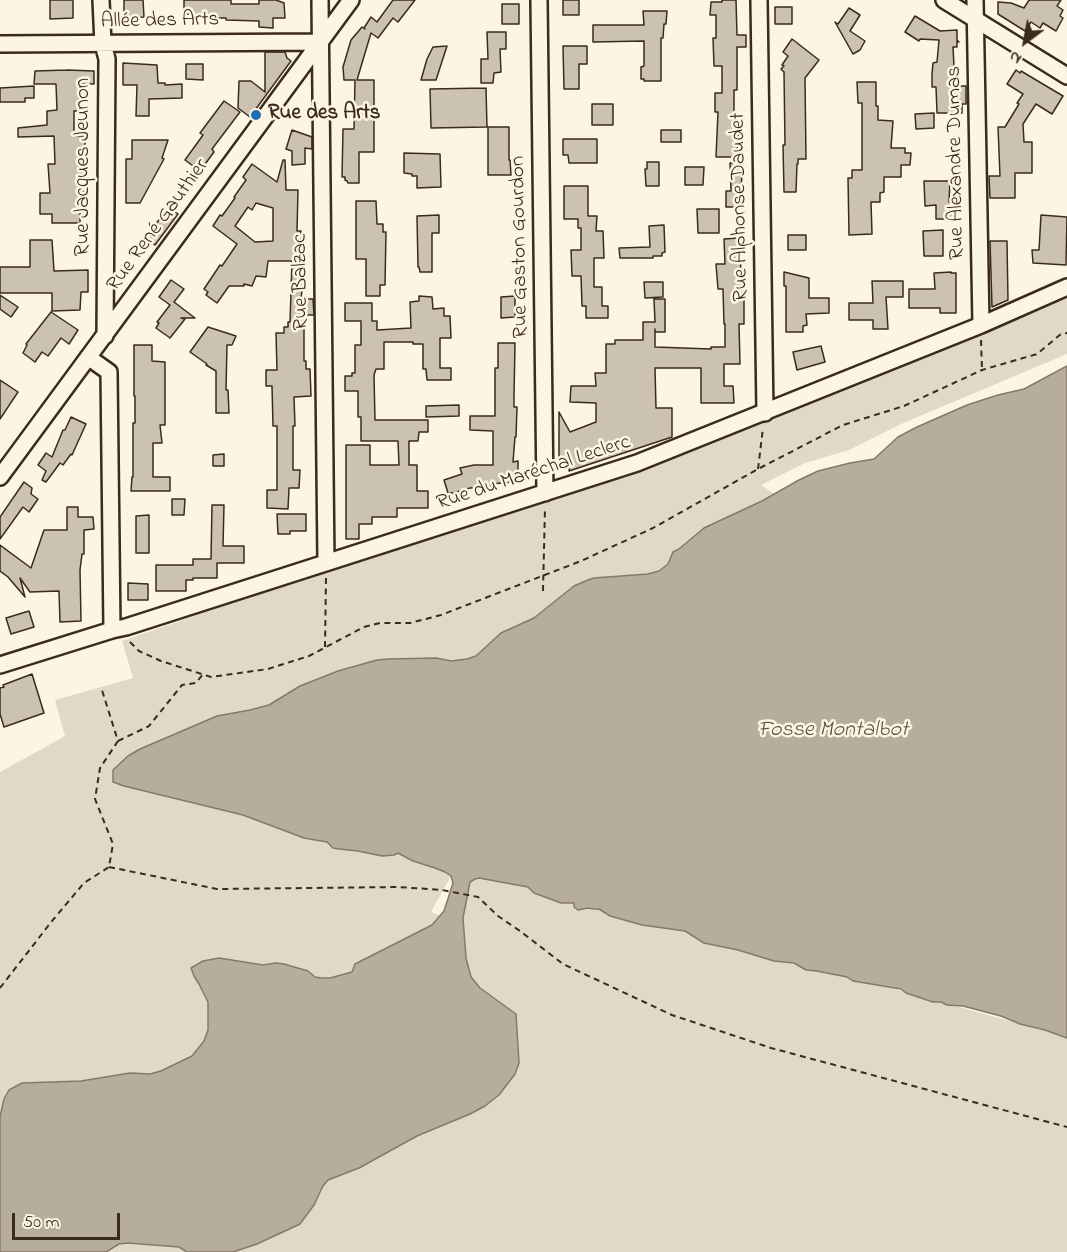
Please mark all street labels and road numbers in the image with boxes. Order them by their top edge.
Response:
street label: Allée des Arts [101,8,219,36]
street label: Rue Alexandre Dumas [943,66,971,260]
street label: Rue Jacques Jeunon [72,78,98,256]
street label: Rue Alphonse Daudet [727,112,755,302]
street label: Rue René Gauthier [103,155,215,297]
street label: Rue Gaston Gourdon [507,155,535,339]
street label: Rue Balzac [289,233,315,331]
street label: Rue du Maréchal Leclerc [434,431,634,517]

